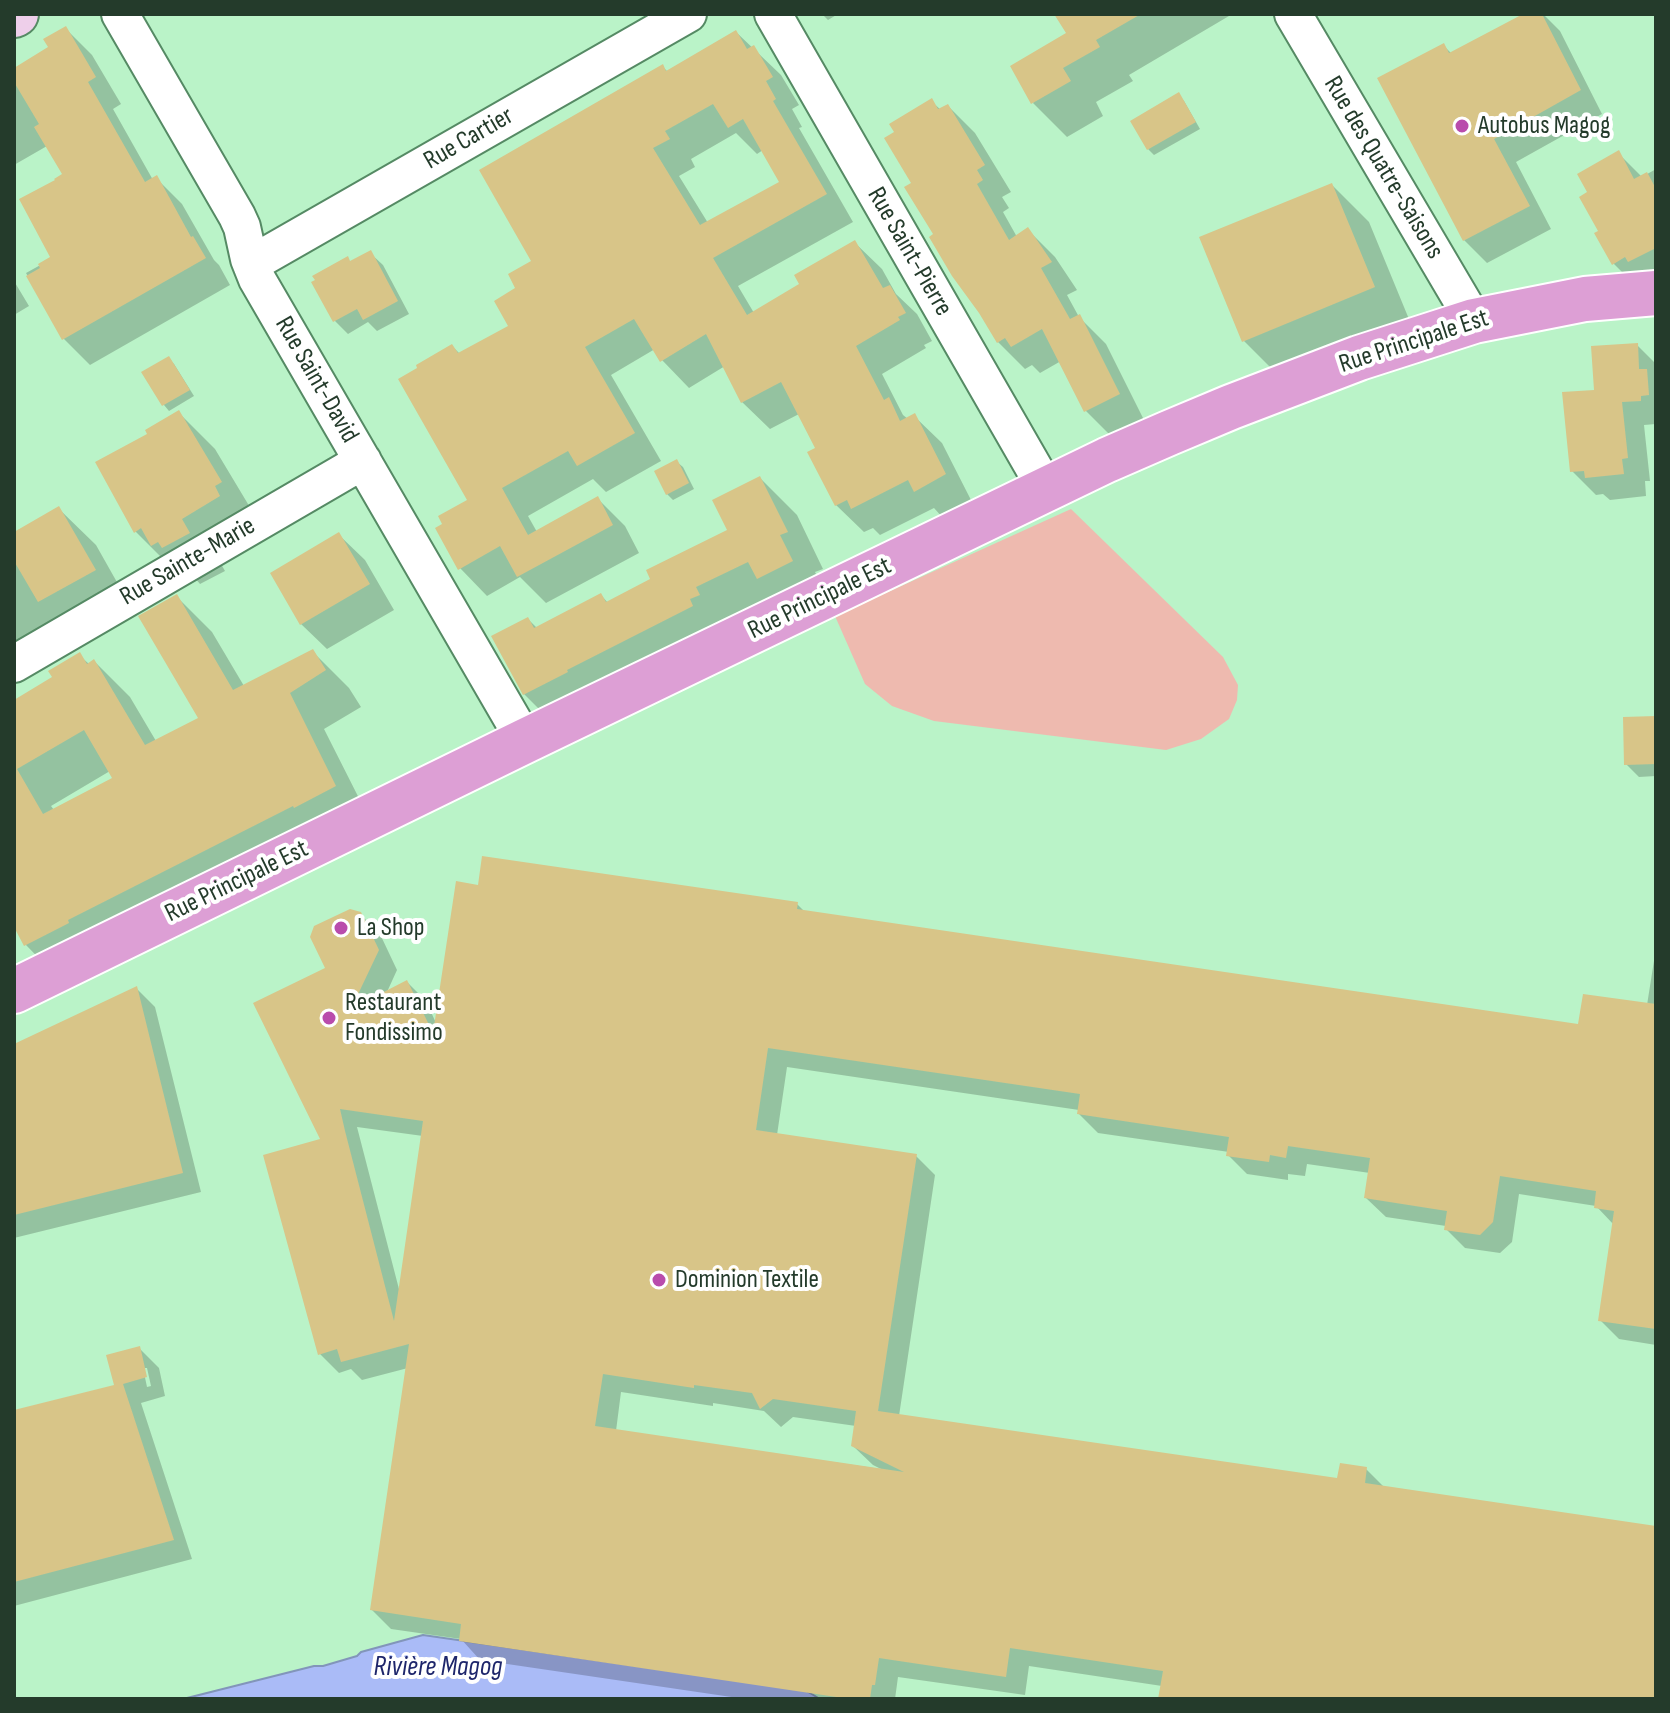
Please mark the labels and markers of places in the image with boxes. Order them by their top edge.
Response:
place label: Autobus Magog [1478,110,1610,142]
marker: Autobus Magog [1453,117,1471,135]
place label: La Shop [357,912,425,944]
marker: La Shop [332,919,350,937]
place label: Restaurant Fondissimo [345,987,443,1048]
marker: Restaurant Fondissimo [320,1009,338,1027]
place label: Dominion Textile [675,1264,819,1296]
marker: Dominion Textile [650,1271,668,1289]

